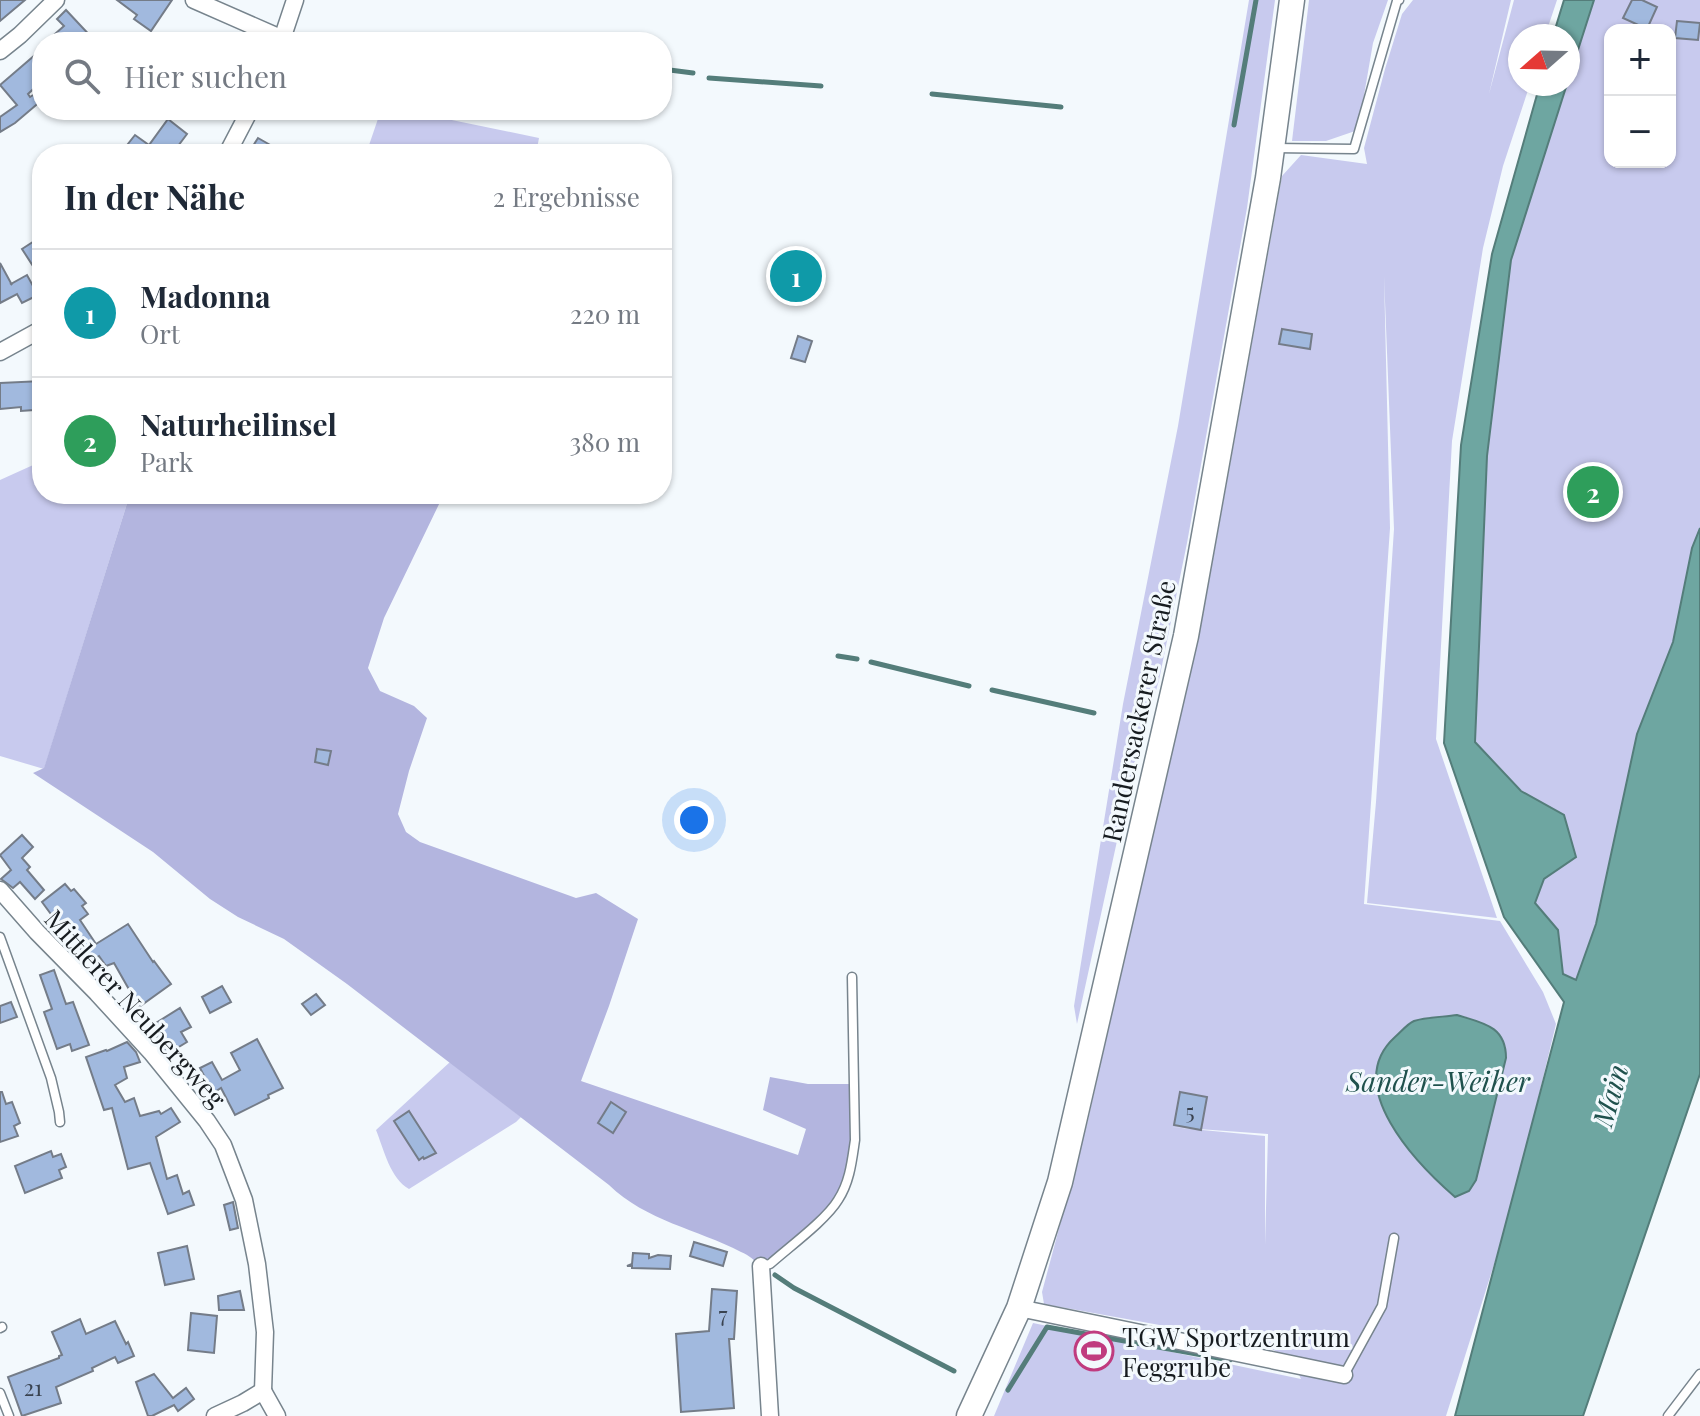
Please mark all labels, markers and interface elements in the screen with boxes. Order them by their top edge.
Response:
north arrow [1508,24,1580,96]
map controls [1604,24,1676,168]
button: + [1604,24,1676,96]
search box [32,32,672,120]
icon: search [60,54,104,98]
text: Hier suchen [124,56,287,96]
button: − [1604,96,1676,168]
text: In der Nähe [64,173,245,219]
text: 2 Ergebnisse [493,179,640,214]
pin: 1 [770,246,822,306]
text: Madonna [140,276,270,316]
text: 1 [85,296,95,331]
text: 220 m [570,296,640,331]
text: Ort [140,316,180,351]
text: Naturheilinsel [140,404,337,444]
text: 2 [83,424,97,459]
text: 380 m [570,424,640,459]
text: Park [140,444,193,479]
pin: 2 [1567,462,1619,522]
street label: Randersackerer Straße [1093,577,1183,845]
your location [674,800,714,840]
street label: Mittlerer Neubergweg [38,901,235,1115]
water label: Main [1582,1060,1635,1131]
water label: Sander-Weiher [1345,1062,1531,1099]
house number: 5 [1185,1096,1195,1126]
house number: 7 [719,1299,728,1329]
place label: TGW Sportzentrum Feggrube [1122,1319,1350,1384]
sports icon: TGW Sportzentrum Feggrube [1073,1330,1115,1372]
house number: 21 [24,1372,42,1402]

